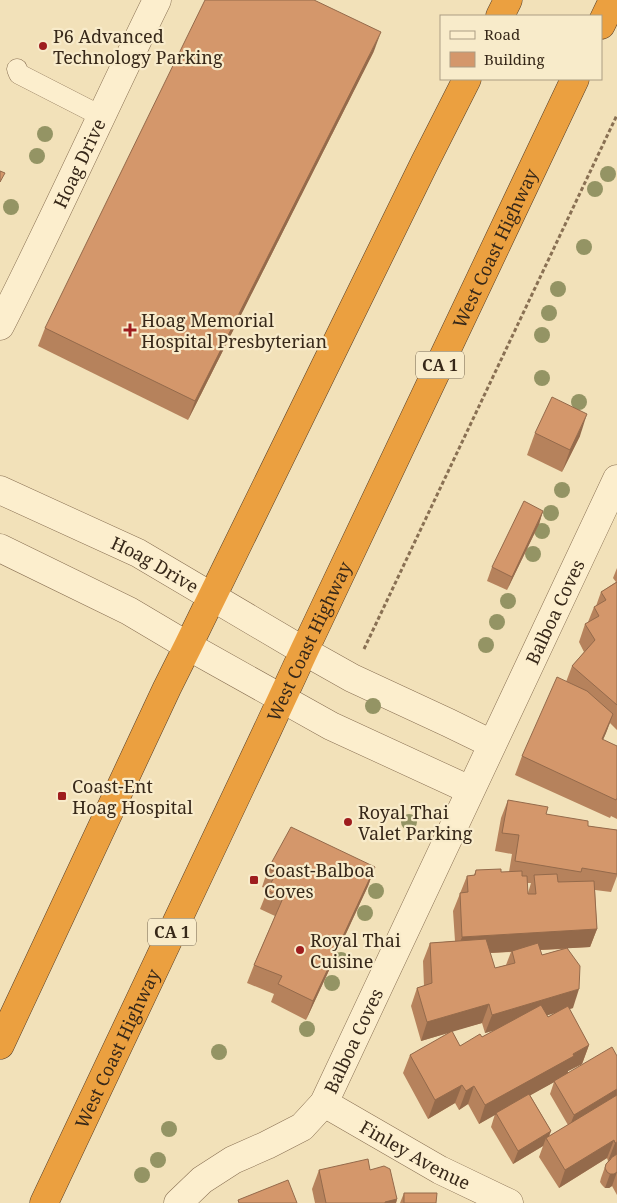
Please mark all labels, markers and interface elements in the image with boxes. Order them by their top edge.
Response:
legend [440,15,602,80]
place label: P6 Advanced Technology Parking [53,24,223,69]
text: Road [484,24,520,44]
marker: P6 Advanced Technology Parking [37,40,49,52]
text: Building [484,49,545,69]
street label: Hoag Drive [48,114,111,212]
street label: West Coast Highway [447,164,543,332]
place label: Hoag Memorial Hospital Presbyterian [141,308,328,353]
marker: Hoag Memorial Hospital Presbyterian [123,323,137,337]
road number: CA 1 [416,352,464,378]
street label: Hoag Drive [108,530,203,598]
street label: Balboa Coves [520,555,590,668]
street label: West Coast Highway [261,557,357,725]
place label: Coast-Ent Hoag Hospital [72,774,193,819]
marker: Coast-Ent Hoag Hospital [56,790,68,802]
place label: Royal Thai Valet Parking [358,800,473,845]
marker: Royal Thai Valet Parking [342,816,354,828]
place label: Coast-Balboa Coves [264,858,375,903]
marker: Coast-Balboa Coves [248,874,260,886]
road number: CA 1 [148,919,196,946]
place label: Royal Thai Cuisine [310,928,401,973]
marker: Royal Thai Cuisine [294,944,306,956]
street label: West Coast Highway [69,964,165,1132]
street label: Balboa Coves [318,984,388,1097]
street label: Finley Avenue [356,1114,474,1195]

